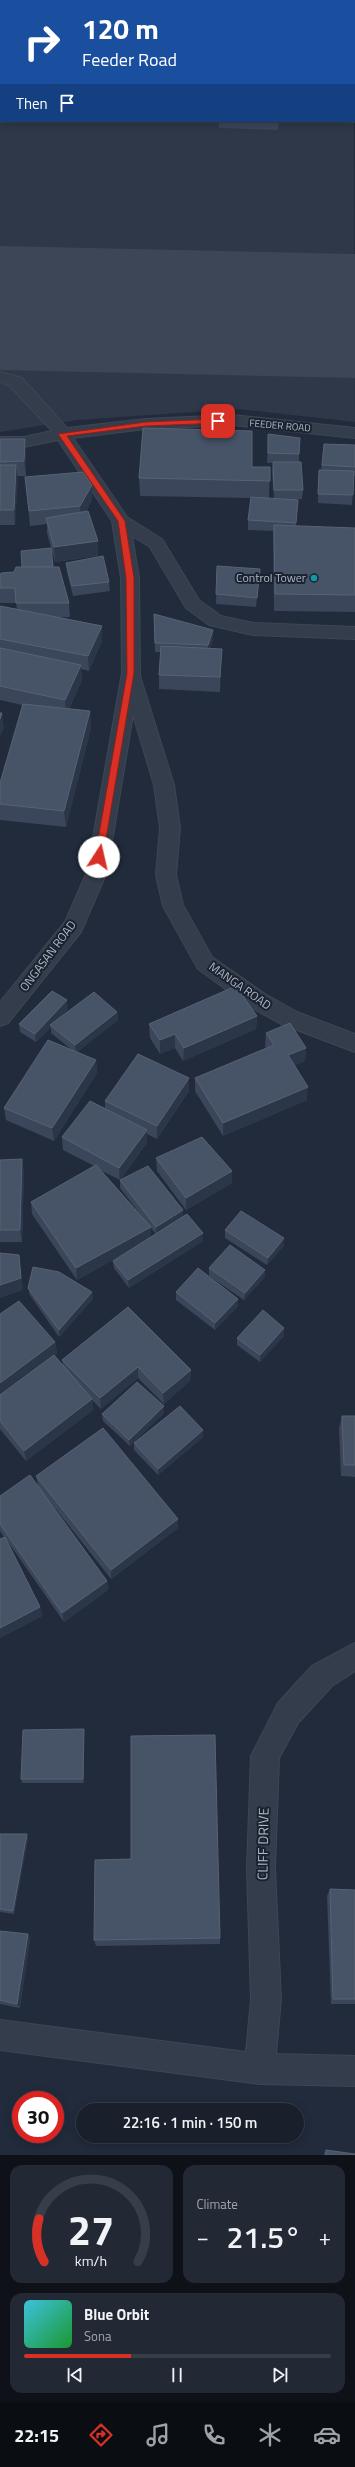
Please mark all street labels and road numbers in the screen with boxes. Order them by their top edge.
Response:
street label: FEEDER ROAD [249,415,311,436]
street label: ONGASAN ROAD [14,916,81,995]
street label: MANGA ROAD [205,957,276,1014]
street label: CLIFF DRIVE [251,1807,274,1880]

